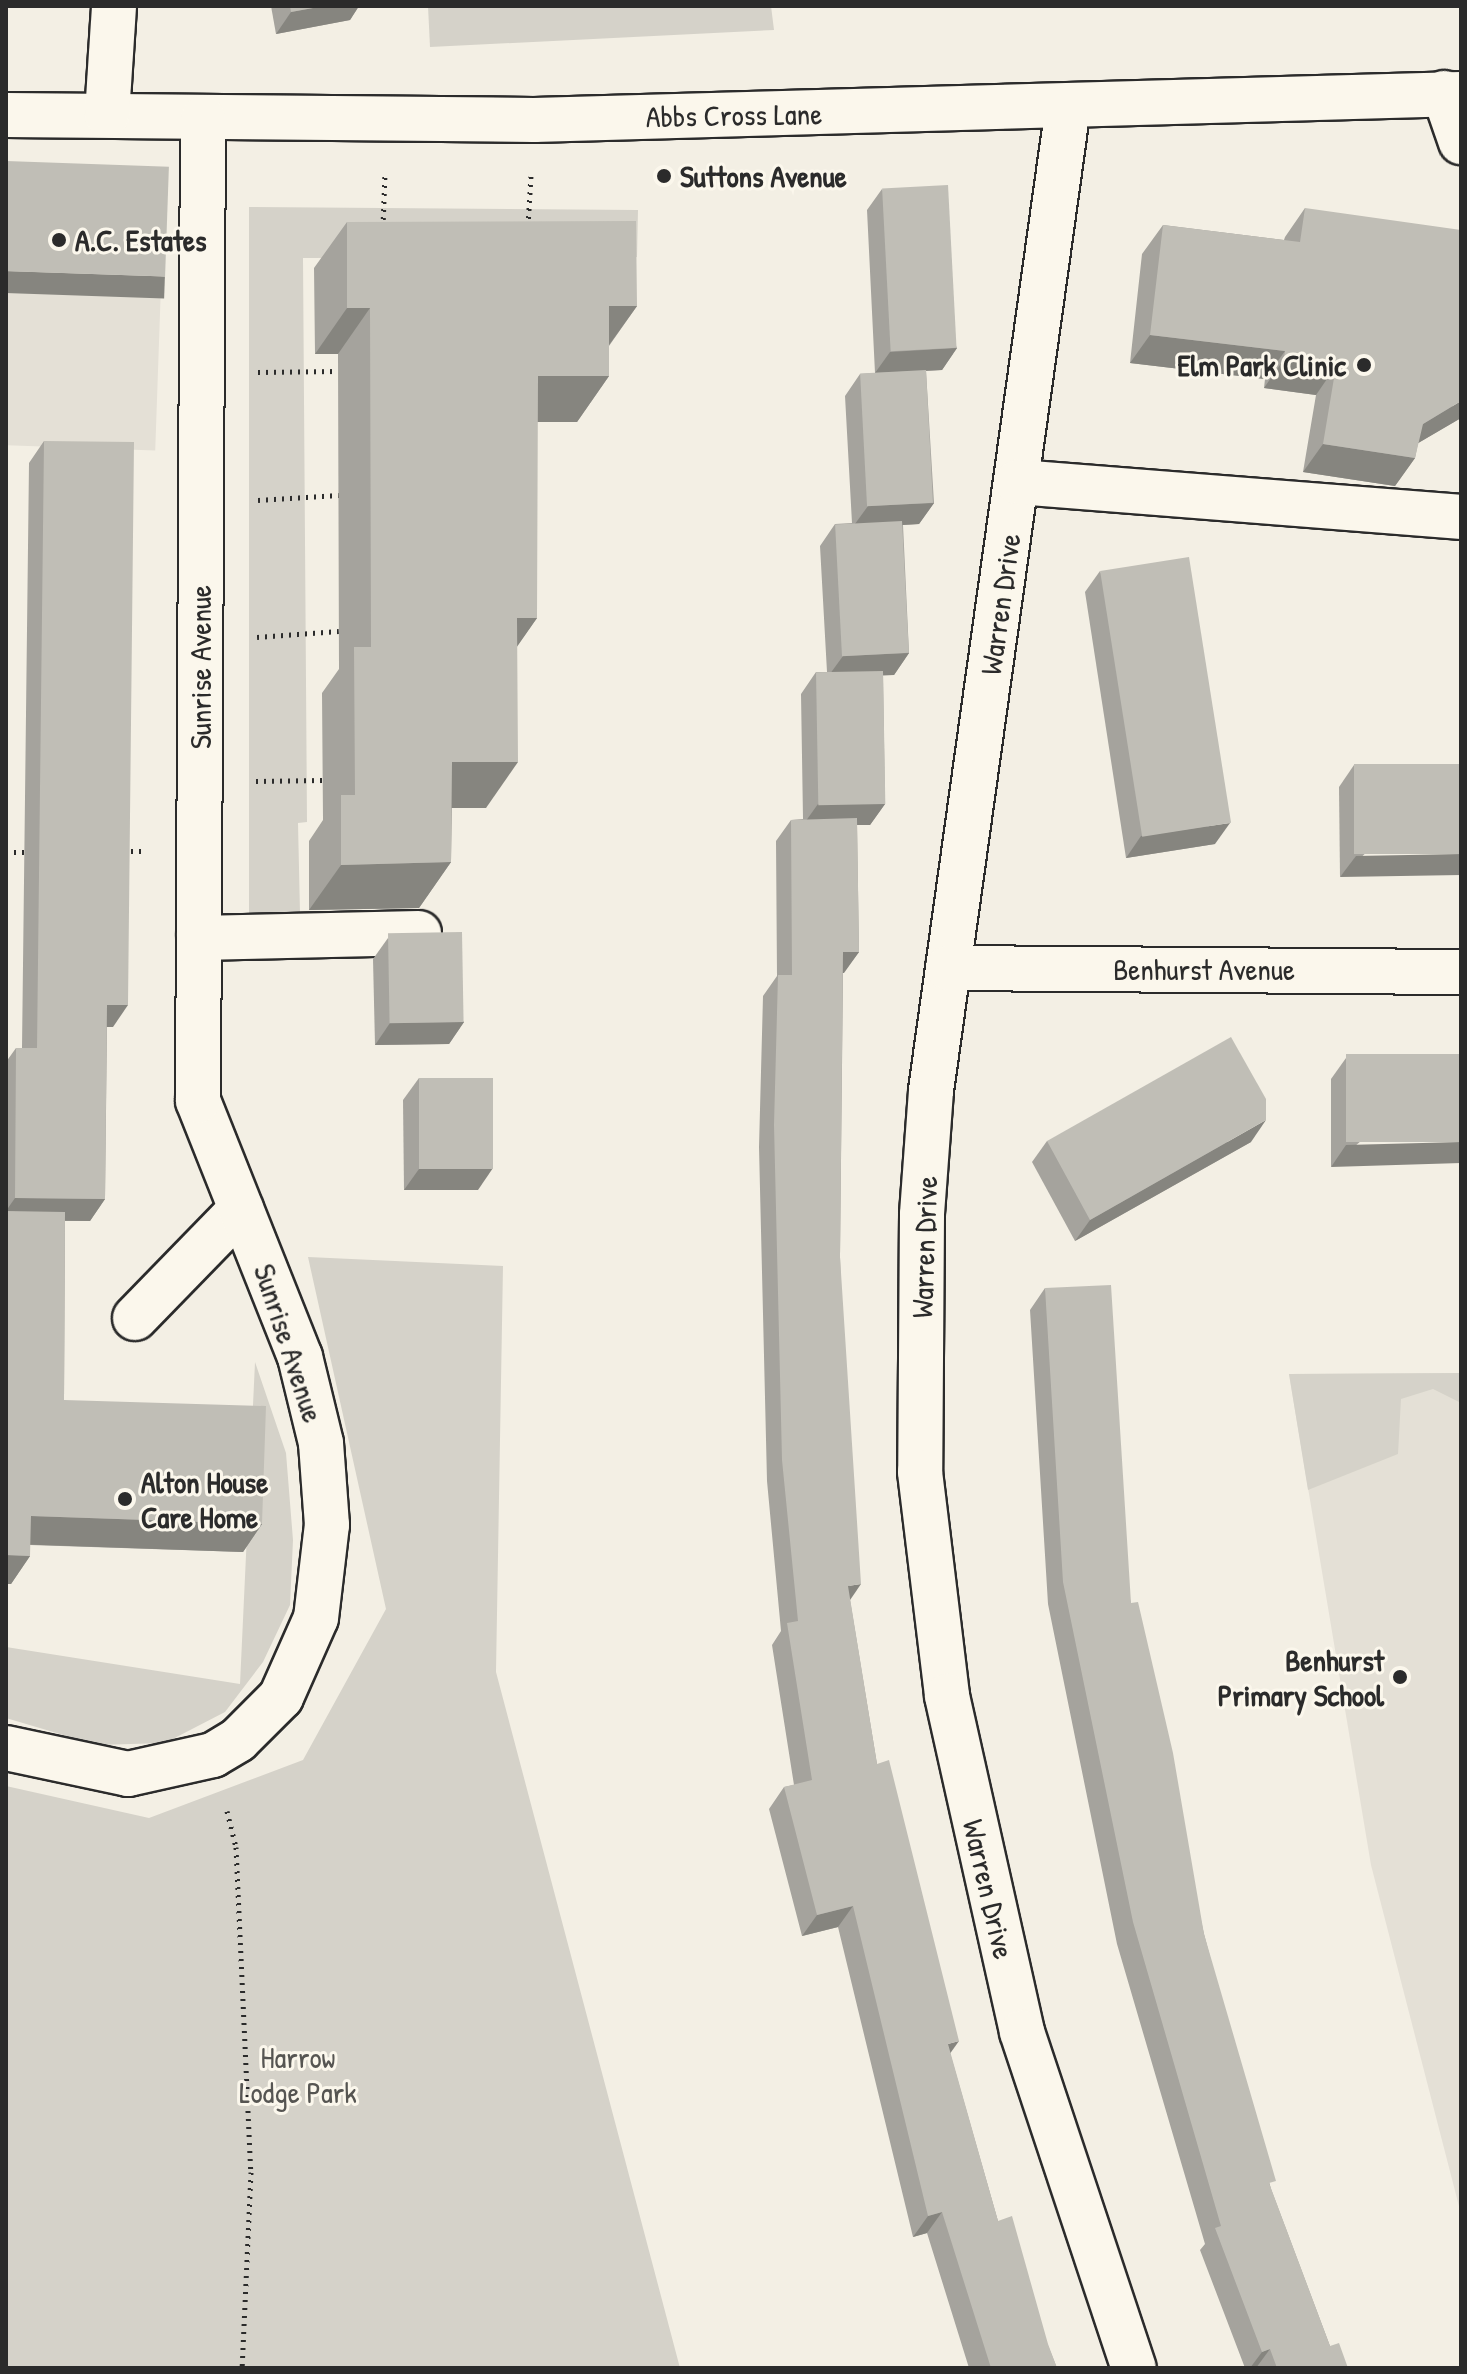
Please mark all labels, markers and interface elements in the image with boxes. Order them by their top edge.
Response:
street label: Abbs Cross Lane [646,95,822,135]
place label: Suttons Avenue [680,158,847,194]
marker: Suttons Avenue [655,167,673,185]
place label: A.C. Estates [75,222,207,258]
marker: A.C. Estates [50,231,68,249]
place label: Elm Park Clinic [1177,347,1346,383]
marker: Elm Park Clinic [1353,354,1375,376]
street label: Warren Drive [972,531,1028,677]
street label: Sunrise Avenue [182,585,218,749]
street label: Benhurst Avenue [1113,951,1295,987]
street label: Warren Drive [904,1175,944,1319]
street label: Sunrise Avenue [247,1259,331,1427]
place label: Alton House Care Home [141,1464,268,1534]
marker: Alton House Care Home [116,1490,134,1508]
place label: Benhurst Primary School [1218,1642,1384,1712]
marker: Benhurst Primary School [1391,1668,1409,1686]
street label: Warren Drive [955,1816,1023,1962]
park label: Harrow Lodge Park [239,2039,357,2110]

